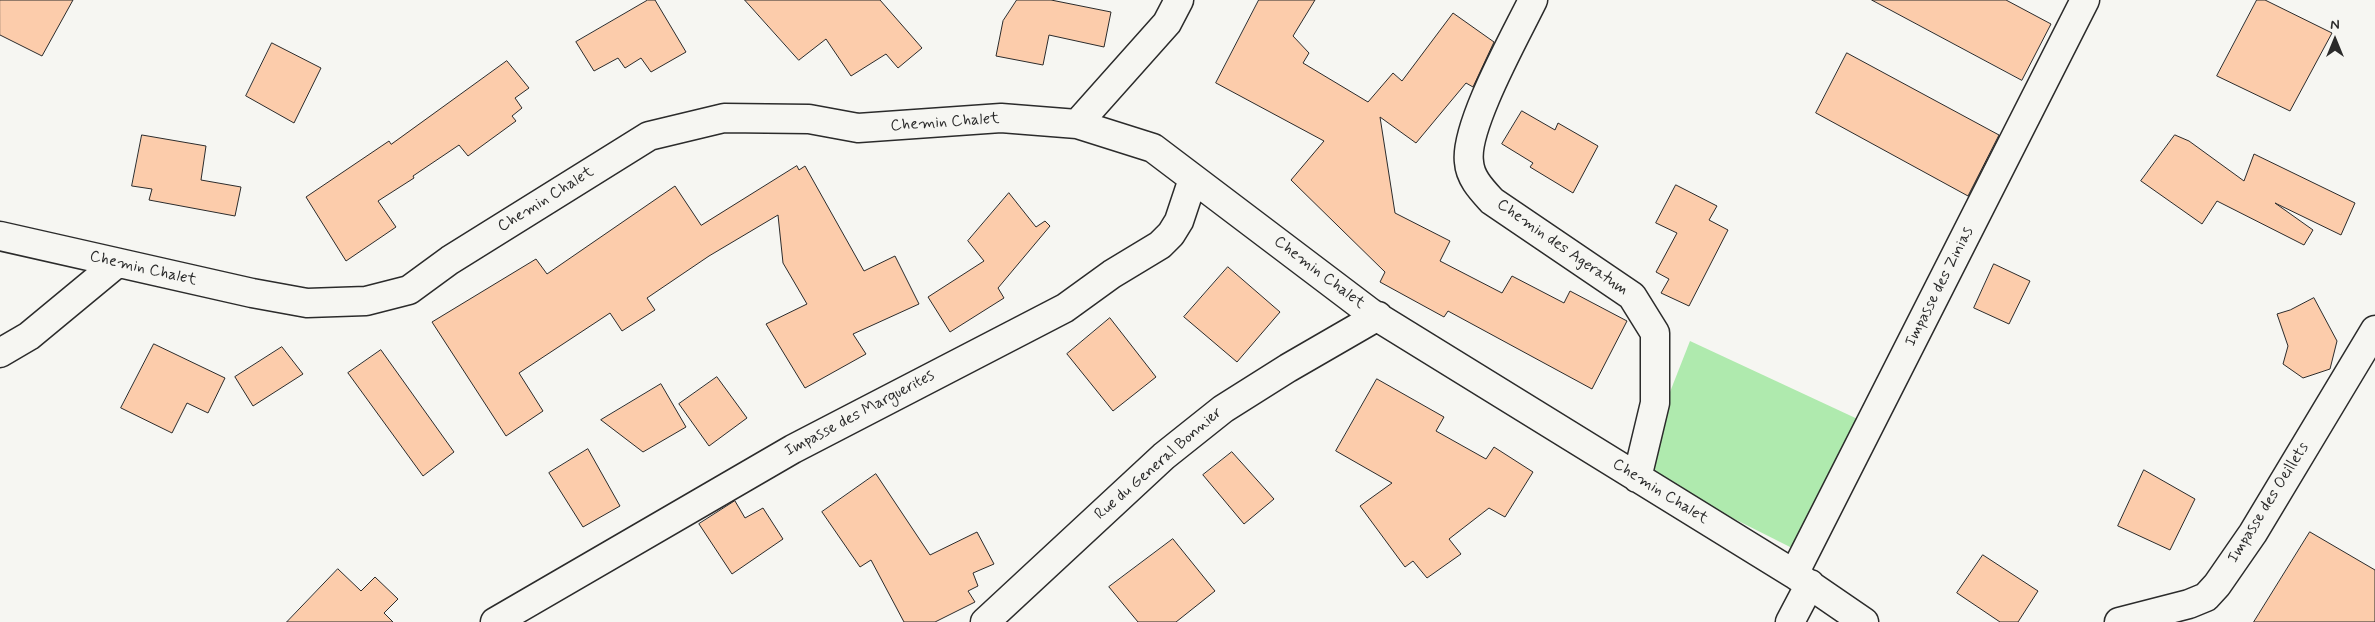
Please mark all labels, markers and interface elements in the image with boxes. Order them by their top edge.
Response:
north arrow [2310,15,2360,65]
text: N [2330,16,2340,34]
street label: Chemin Chalet [890,110,1000,136]
street label: Chemin Chalet [495,163,597,237]
street label: Chemin des Ageratum [1493,196,1631,300]
street label: Impasse des Zinias [1902,224,1978,350]
street label: Chemin Chalet [1270,232,1368,314]
street label: Chemin Chalet [88,247,198,291]
street label: Impasse des Marguerites [782,366,938,462]
street label: Rue du General Bonnier [1091,403,1227,525]
street label: Impasse des Oeillets [2224,439,2314,567]
street label: Chemin Chalet [1609,455,1711,529]

